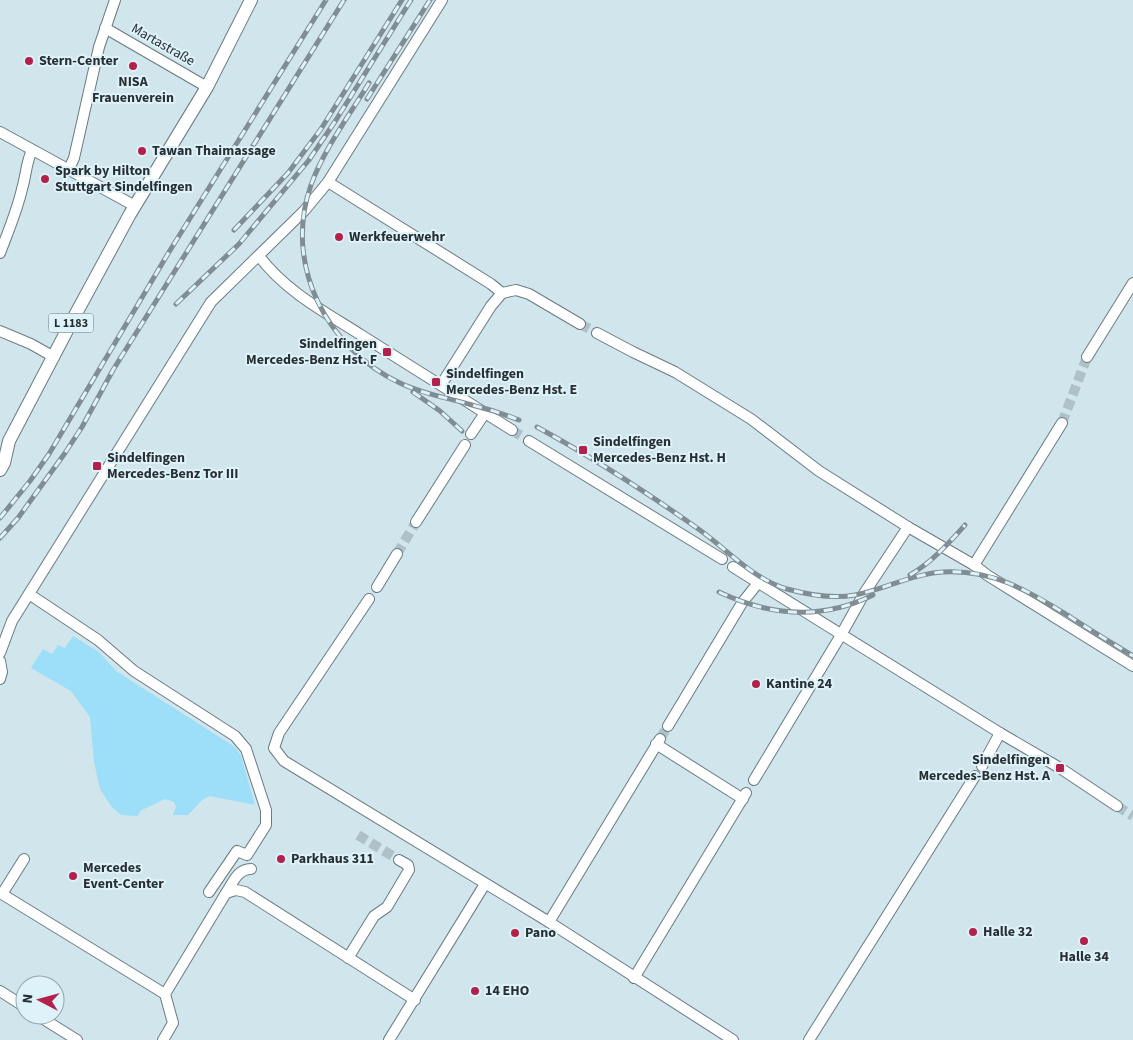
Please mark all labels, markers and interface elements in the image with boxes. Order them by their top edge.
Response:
street label: Martastraße [127,19,199,71]
place label: Stern-Center [39,51,119,71]
marker: Stern-Center [23,55,35,67]
marker: NISA Frauenverein [127,60,139,72]
place label: NISA Frauenverein [92,72,174,108]
place label: Tawan Thaimassage [152,141,276,161]
marker: Tawan Thaimassage [136,145,148,157]
place label: Spark by Hilton Stuttgart Sindelfingen [55,161,192,197]
marker: Spark by Hilton Stuttgart Sindelfingen [39,173,51,185]
place label: Werkfeuerwehr [349,227,446,247]
marker: Werkfeuerwehr [333,231,345,243]
road number: L 1183 [48,314,94,332]
place label: Sindelfingen Mercedes-Benz Hst. F [246,334,377,370]
marker: Sindelfingen Mercedes-Benz Hst. F [381,346,393,358]
place label: Sindelfingen Mercedes-Benz Hst. E [446,364,577,400]
marker: Sindelfingen Mercedes-Benz Hst. E [430,376,442,388]
place label: Sindelfingen Mercedes-Benz Hst. H [593,432,726,468]
marker: Sindelfingen Mercedes-Benz Hst. H [577,444,589,456]
place label: Sindelfingen Mercedes-Benz Tor III [107,448,239,484]
marker: Sindelfingen Mercedes-Benz Tor III [91,460,103,472]
place label: Kantine 24 [766,674,833,694]
marker: Kantine 24 [750,678,762,690]
place label: Sindelfingen Mercedes-Benz Hst. A [918,750,1051,786]
marker: Sindelfingen Mercedes-Benz Hst. A [1054,762,1066,774]
place label: Parkhaus 311 [291,849,374,869]
marker: Parkhaus 311 [275,853,287,865]
place label: Mercedes Event-Center [83,858,164,894]
marker: Mercedes Event-Center [67,870,79,882]
place label: Halle 32 [983,922,1033,942]
place label: Pano [525,923,556,943]
marker: Halle 32 [967,926,979,938]
marker: Pano [509,927,521,939]
marker: Halle 34 [1078,935,1090,947]
place label: Halle 34 [1059,947,1109,967]
north arrow [15,975,65,1025]
place label: 14 EHO [485,981,529,1001]
marker: 14 EHO [469,985,481,997]
text: N [18,993,38,1004]

